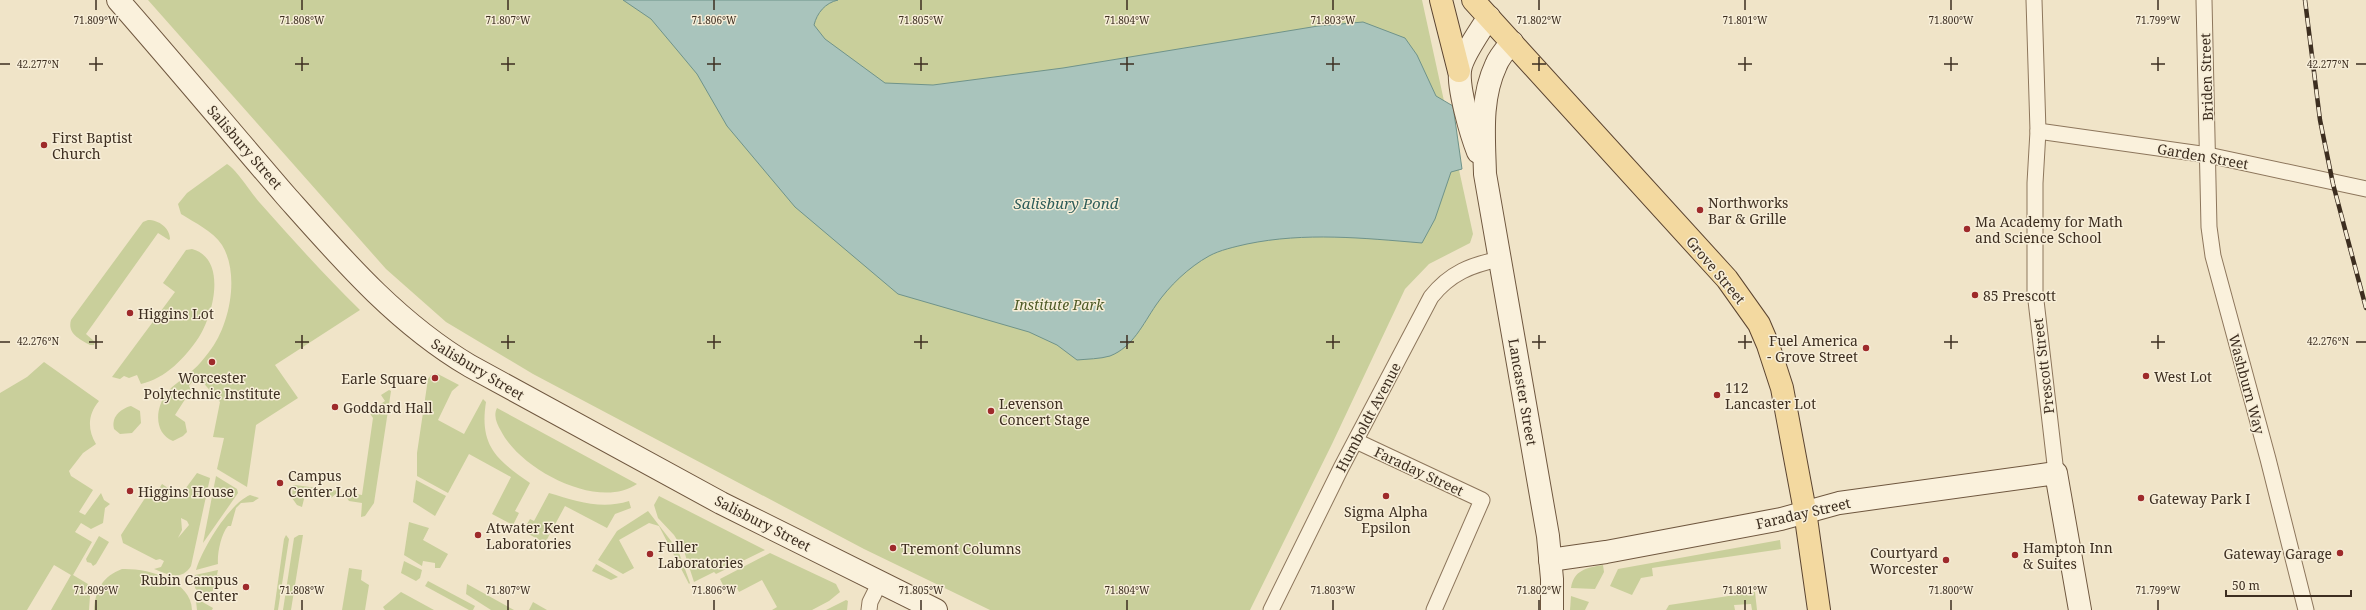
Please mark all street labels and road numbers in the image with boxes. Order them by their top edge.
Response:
street label: Briden Street [2195,33,2217,121]
street label: Salisbury Street [203,101,287,193]
street label: Garden Street [2156,139,2250,173]
street label: Grove Street [1682,232,1750,308]
street label: Prescott Street [2028,317,2058,415]
street label: Washburn Way [2225,332,2269,436]
street label: Salisbury Street [428,334,528,404]
street label: Lancaster Street [1504,337,1542,447]
street label: Humboldt Avenue [1331,359,1405,475]
street label: Faraday Street [1371,442,1467,500]
street label: Salisbury Street [712,491,814,555]
street label: Faraday Street [1754,493,1852,533]

